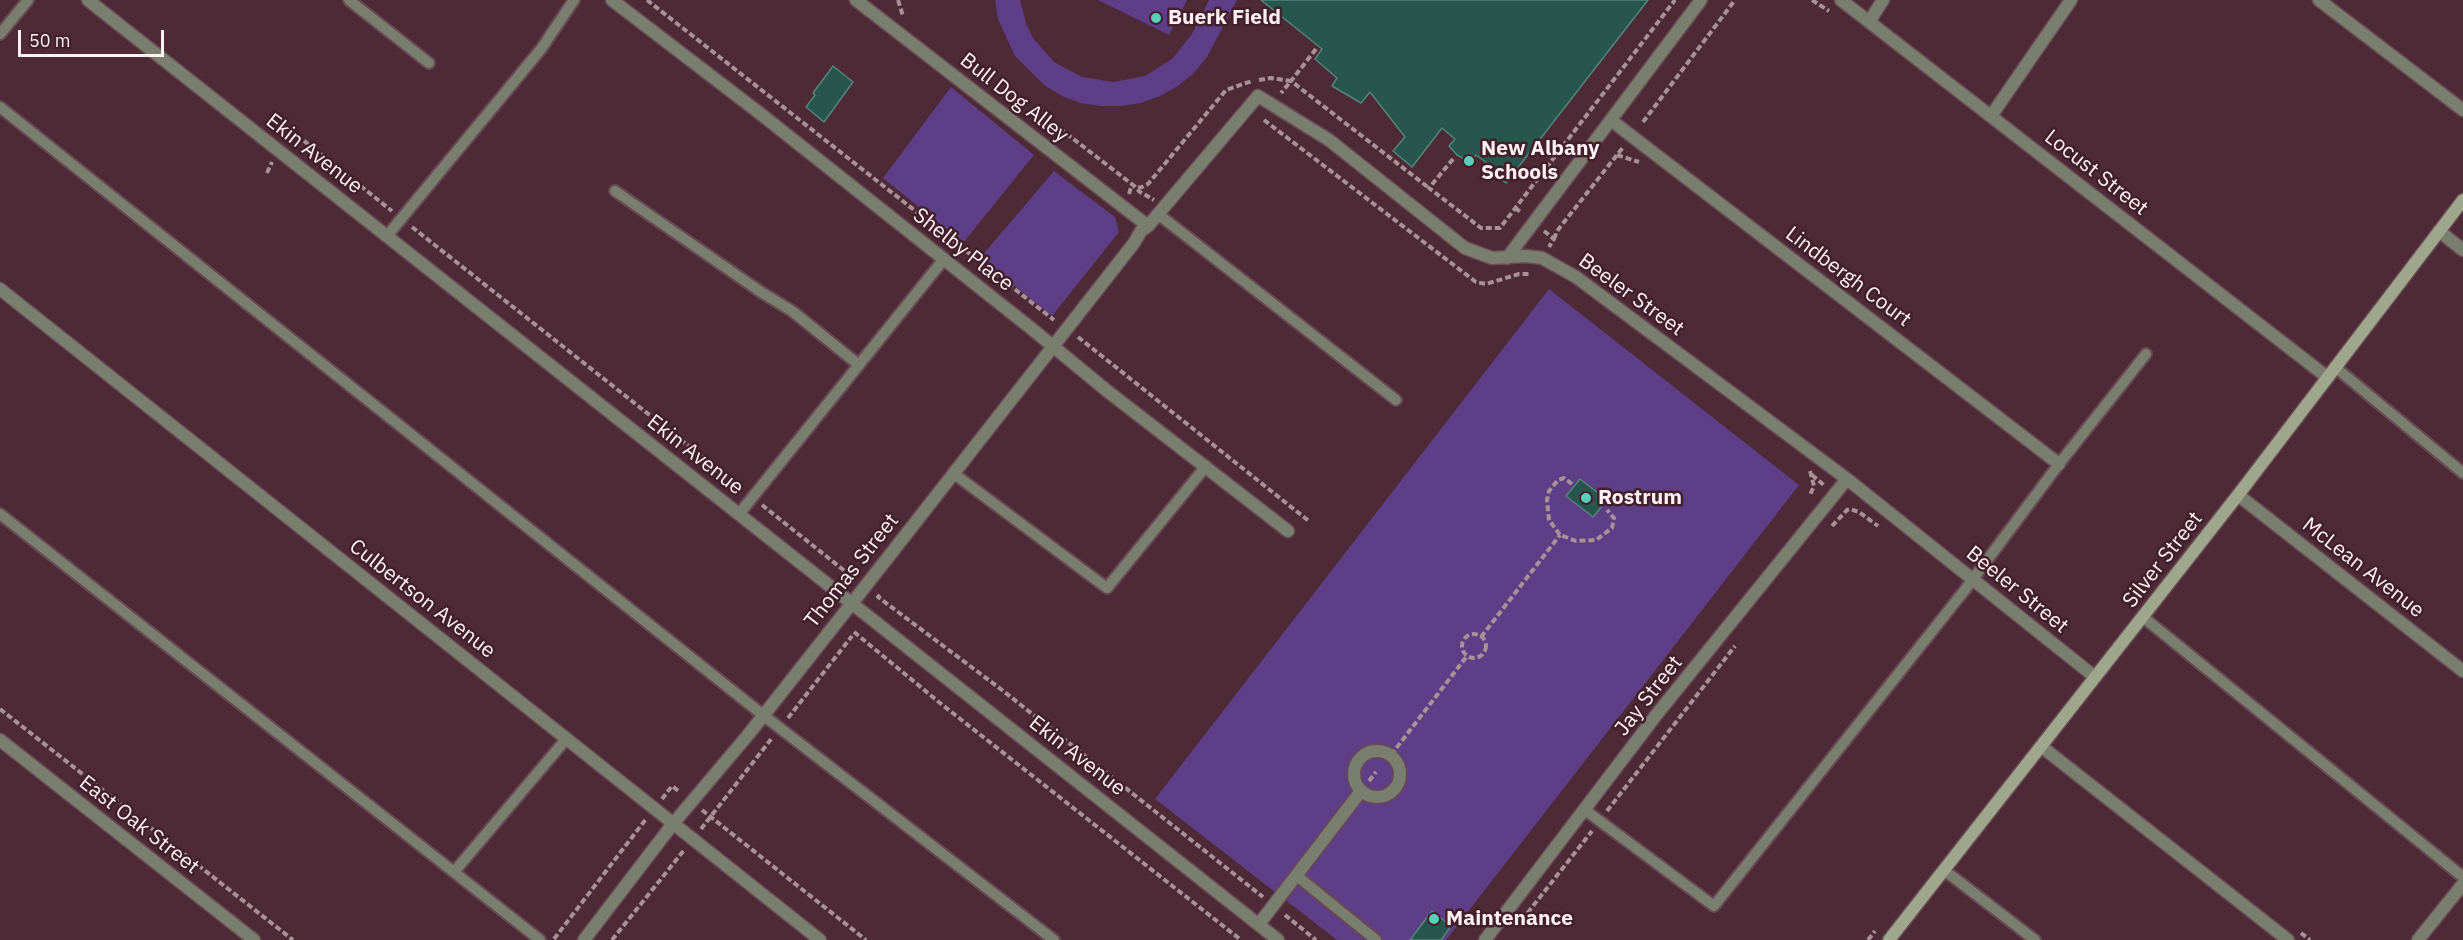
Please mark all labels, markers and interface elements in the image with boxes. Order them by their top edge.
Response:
place label: Buerk Field [1168,5,1281,31]
marker: Buerk Field [1149,11,1163,25]
scale bar [21,18,166,56]
text: 50 m [29,29,71,52]
street label: Bull Dog Alley [955,48,1073,148]
street label: Ekin Avenue [261,108,367,200]
street label: Locust Street [2039,125,2153,221]
place label: New Albany Schools [1481,136,1600,186]
marker: New Albany Schools [1462,154,1476,168]
street label: Shelby Place [908,203,1018,297]
street label: Lindbergh Court [1780,222,1916,332]
street label: Beeler Street [1573,248,1689,342]
street label: Ekin Avenue [642,409,748,501]
place label: Rostrum [1598,485,1682,511]
marker: Rostrum [1579,491,1593,505]
street label: Silver Street [2118,507,2208,613]
street label: Thomas Street [800,509,904,633]
street label: McLean Avenue [2297,513,2429,623]
street label: Culbertson Avenue [344,534,500,664]
street label: Beeler Street [1961,541,2073,639]
street label: Jay Street [1610,651,1688,741]
street label: Ekin Avenue [1024,710,1130,802]
street label: East Oak Street [74,770,204,880]
place label: Maintenance [1446,906,1573,932]
marker: Maintenance [1427,912,1441,926]

